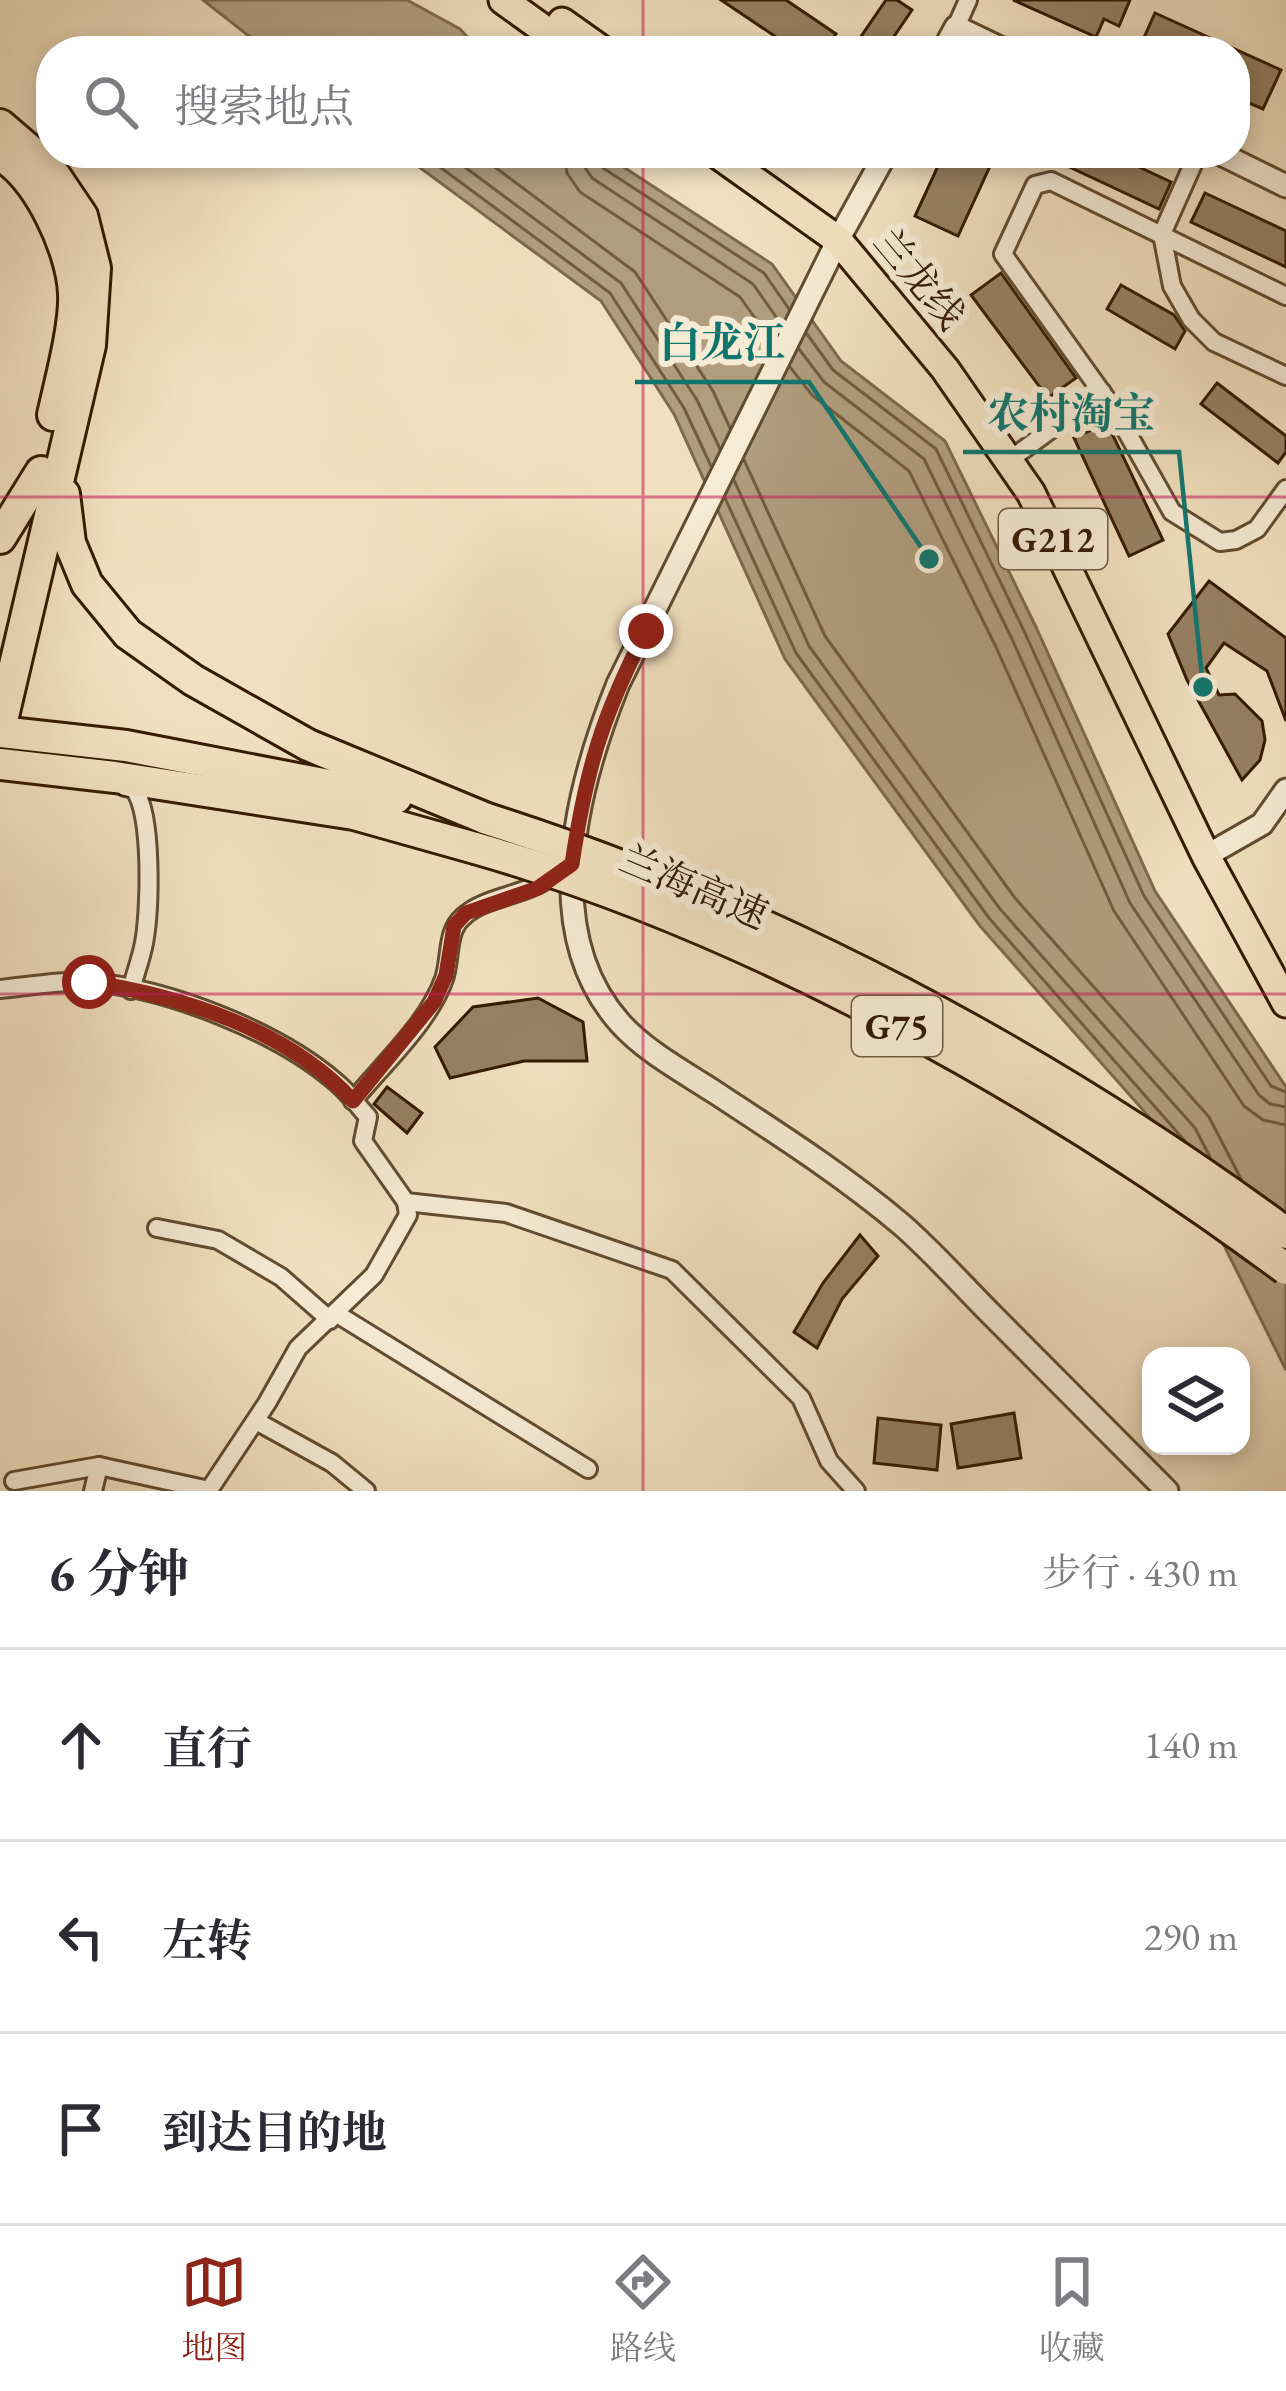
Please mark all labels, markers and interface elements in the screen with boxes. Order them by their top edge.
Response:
search box [36,36,1250,168]
icon: search [78,69,144,135]
text: 搜索地点 [174,77,354,135]
street label: 兰龙线 [862,217,977,340]
callout: 白龙江 [635,304,809,382]
text: 白龙江 [659,315,785,370]
callout: 农村淘宝 [963,374,1179,452]
text: 农村淘宝 [987,386,1155,441]
road number: G212 [999,509,1107,569]
route end [619,604,673,658]
street label: 兰海高速 [612,833,776,940]
route start [62,955,116,1009]
road number: G75 [852,996,942,1056]
map controls [1142,1347,1250,1455]
button: layers [1142,1347,1250,1455]
text: 6 分钟 [48,1540,189,1606]
text: 步行 · 430 m [1042,1547,1238,1598]
icon: ahead [48,1712,114,1778]
text: 直行 [162,1719,252,1777]
text: 140 m [1144,1719,1238,1770]
icon: left [48,1904,114,1970]
text: 左转 [162,1911,252,1969]
text: 290 m [1144,1911,1238,1962]
icon: arrive [48,2096,114,2162]
text: 到达目的地 [162,2103,387,2161]
tab: 地图 [181,2249,247,2369]
tab: 路线 [610,2249,676,2369]
tab: 收藏 [1039,2249,1105,2369]

